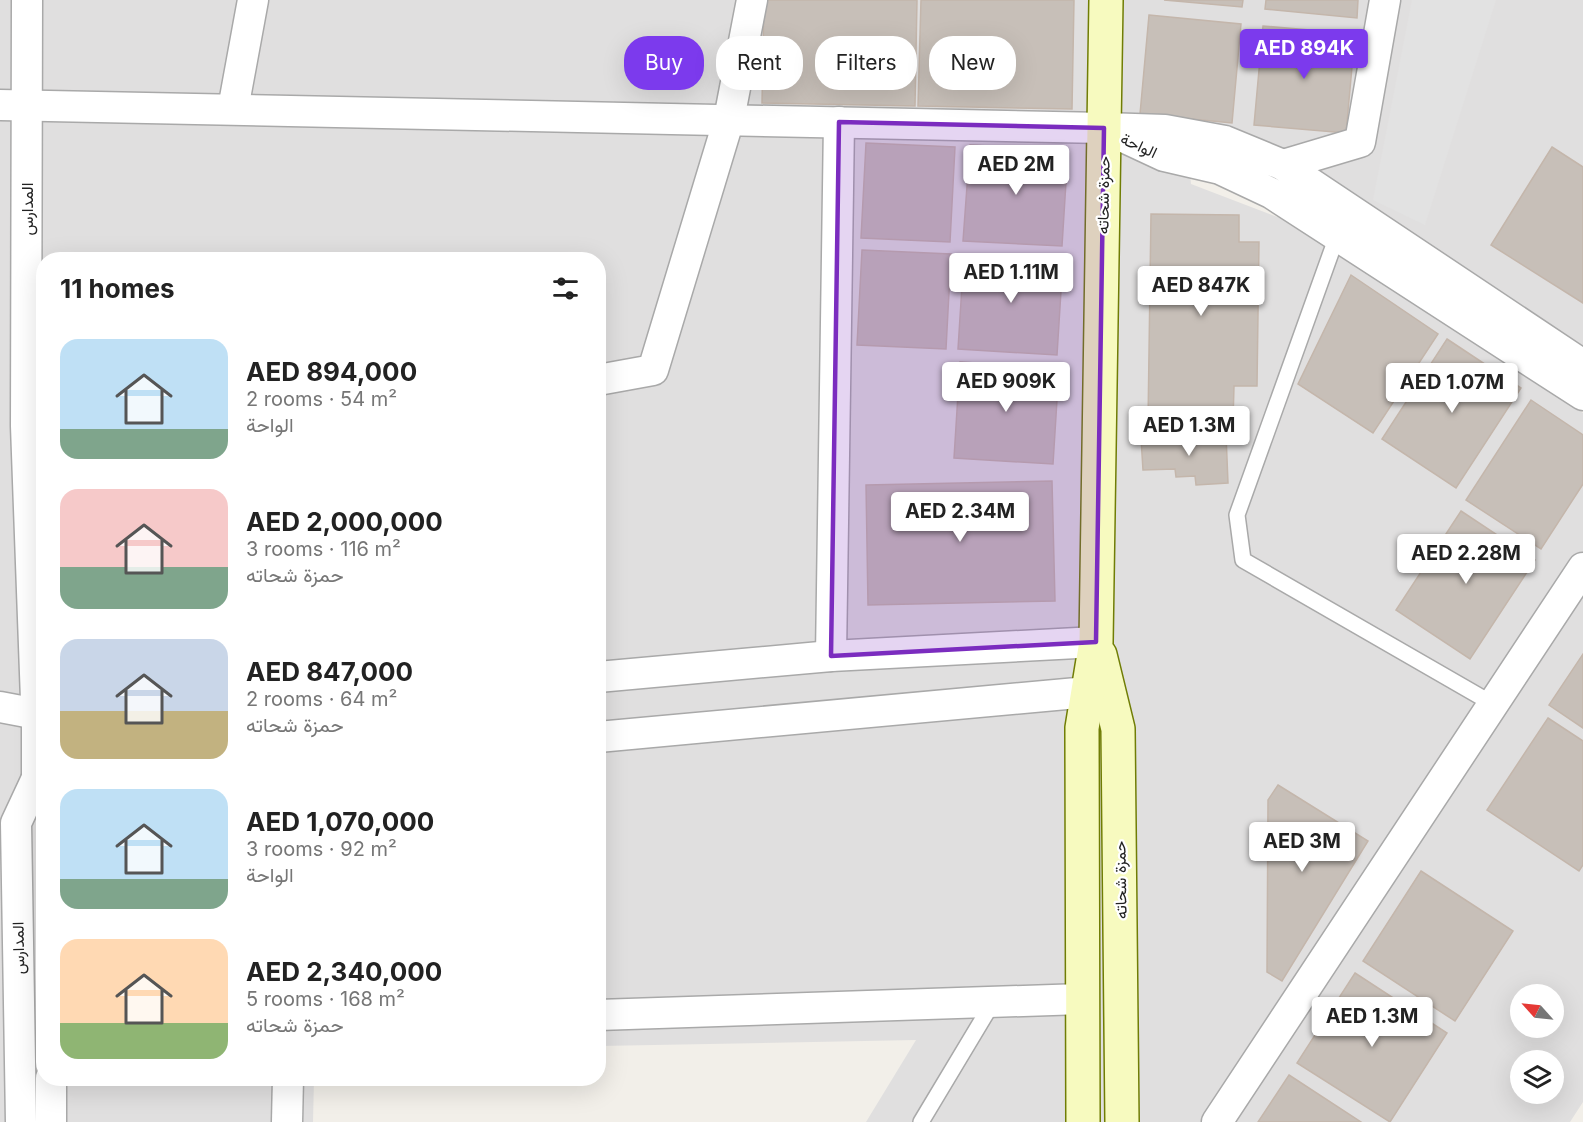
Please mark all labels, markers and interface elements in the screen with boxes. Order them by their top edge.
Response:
pin: AED 894K [1242,29,1366,80]
chip: Buy [624,36,704,90]
chip: Rent [716,36,803,90]
chip: Filters [815,36,917,90]
chip: New [929,36,1016,90]
text: AED 894K [1254,36,1354,60]
street label: الواحة [1117,128,1161,163]
pin: AED 2M [967,145,1065,196]
text: AED 2M [977,152,1055,176]
street label: حمزة شحاته [1092,156,1115,234]
street label: المدارس [17,183,38,235]
pin: AED 1.11M [942,253,1080,304]
text: AED 1.11M [963,260,1059,284]
pin: AED 847K [1139,266,1263,317]
icon: filters [549,272,582,305]
text: 11 homes [60,273,175,304]
text: AED 847K [1152,273,1250,297]
text: AED 894,000 [246,356,417,387]
pin: AED 909K [944,362,1068,413]
icon: home [108,363,180,435]
pin: AED 1.07M [1383,363,1521,414]
text: AED 909K [956,369,1056,393]
text: AED 1.07M [1400,370,1504,394]
text: 2 rooms · 54 m² [246,387,397,411]
pin: AED 1.3M [1127,406,1251,457]
text: الواحة [246,413,294,437]
text: AED 1.3M [1143,413,1235,437]
pin: AED 2.34M [891,492,1029,543]
text: AED 2.34M [905,499,1015,523]
text: AED 2,000,000 [246,506,443,537]
icon: home [108,513,180,585]
pin: AED 2.28M [1397,534,1535,585]
text: 3 rooms · 116 m² [246,537,401,561]
text: AED 2.28M [1411,541,1521,565]
text: حمزة شحاته [246,563,344,587]
text: AED 847,000 [246,656,413,687]
icon: home [108,663,180,735]
text: 2 rooms · 64 m² [246,687,397,711]
text: حمزة شحاته [246,713,344,737]
text: AED 1,070,000 [246,806,434,837]
icon: home [108,813,180,885]
pin: AED 3M [1253,822,1351,873]
text: AED 3M [1263,829,1341,853]
text: 3 rooms · 92 m² [246,837,397,861]
street label: حمزة شحاته [1109,840,1132,919]
text: الواحة [246,863,294,887]
street label: المدارس [8,921,29,975]
text: AED 2,340,000 [246,956,442,987]
icon: home [108,963,180,1035]
north arrow [1510,984,1564,1038]
map controls [1510,984,1564,1104]
text: 5 rooms · 168 m² [246,987,405,1011]
pin: AED 1.3M [1310,997,1434,1048]
text: AED 1.3M [1326,1004,1418,1028]
text: حمزة شحاته [246,1013,344,1037]
button: layers [1510,1050,1564,1104]

